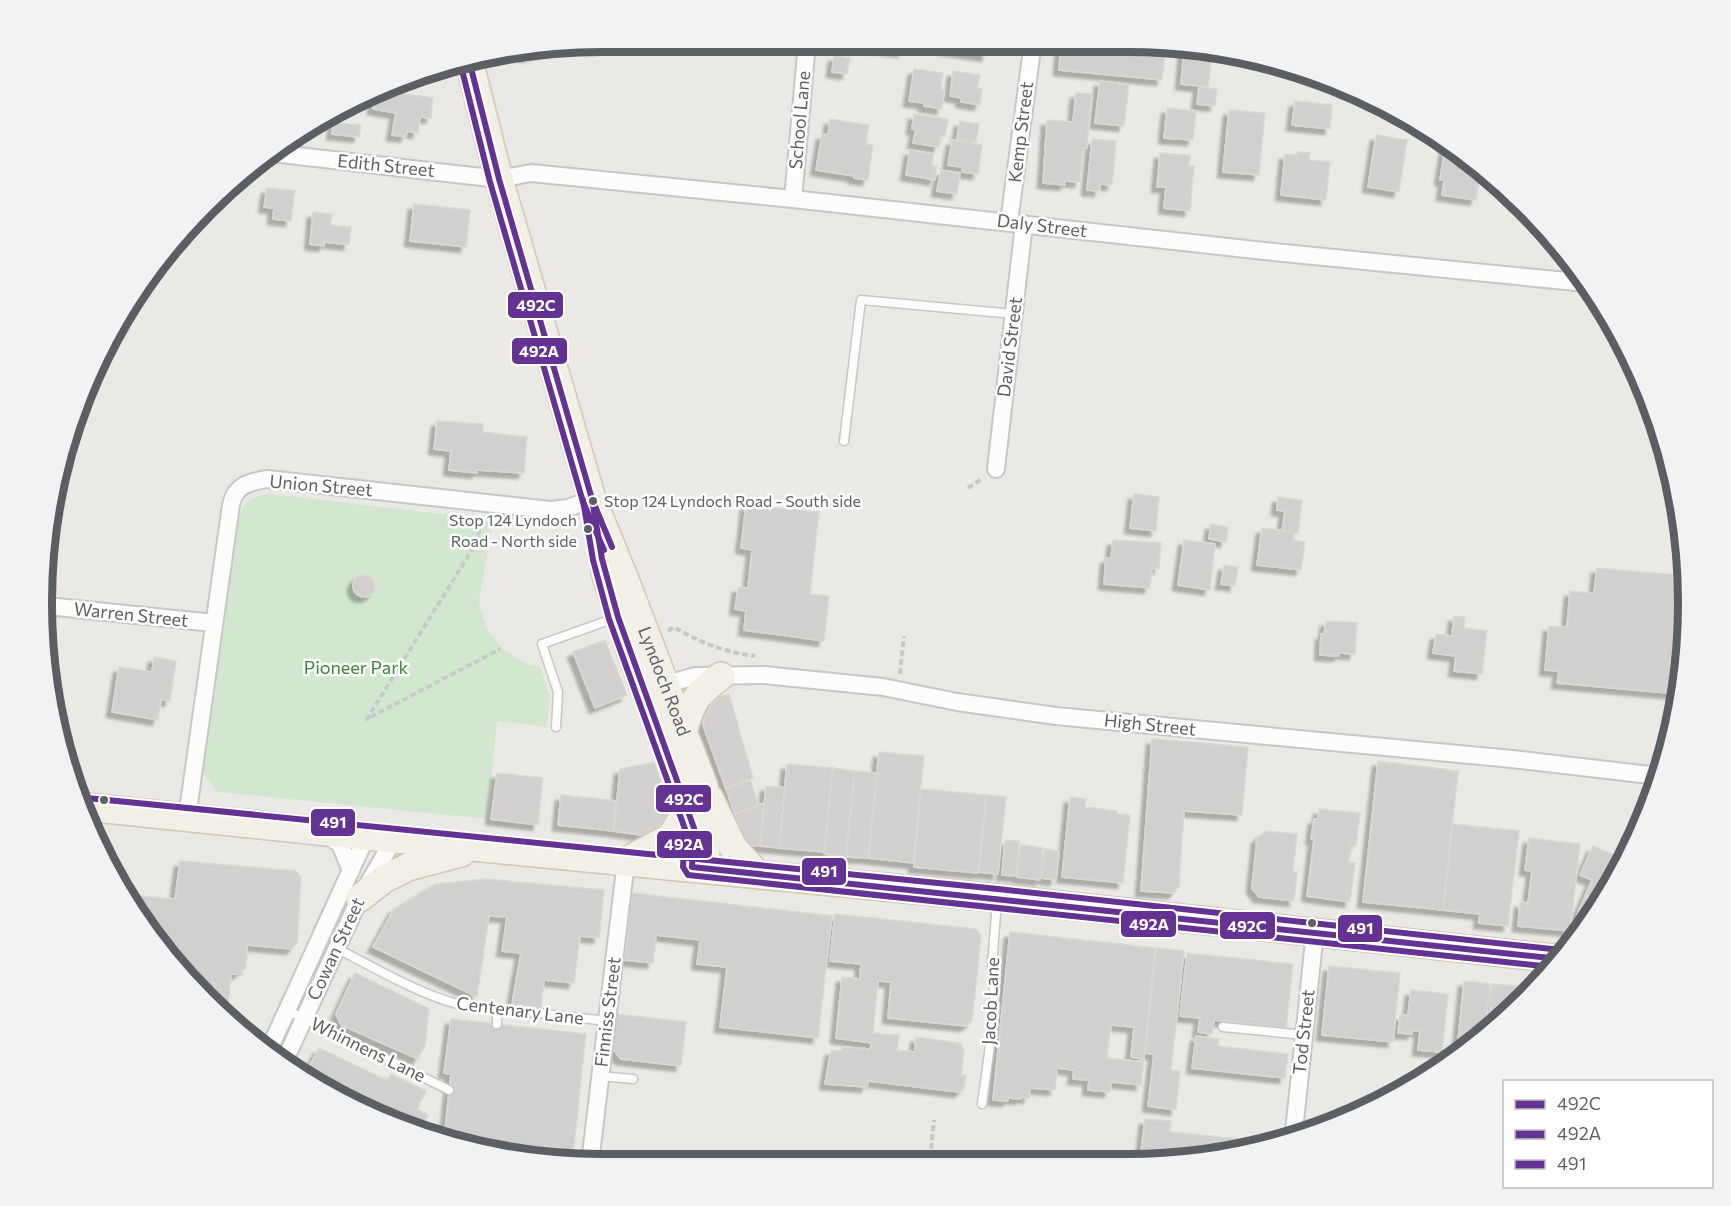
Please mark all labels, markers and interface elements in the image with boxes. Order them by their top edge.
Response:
street label: School Lane [784,70,814,170]
street label: Kemp Street [1003,80,1037,184]
street label: Edith Street [336,149,436,181]
street label: Daly Street [996,209,1089,241]
line badge: 492C [507,291,564,319]
text: 492C [516,295,556,314]
street label: David Street [992,295,1026,398]
line badge: 492A [511,337,568,365]
text: 492A [519,341,560,360]
street label: Union Street [269,470,374,500]
place label: Stop 124 Lyndoch Road - South side [604,491,861,510]
marker: Stop 124 Lyndoch Road - South side [587,495,599,507]
place label: Stop 124 Lyndoch Road - North side [449,510,577,550]
marker: Stop 124 Lyndoch Road - North side [582,523,594,535]
street label: Warren Street [73,597,189,631]
street label: Lyndoch Road [634,623,696,739]
park label: Pioneer Park [304,656,408,678]
street label: High Street [1103,708,1197,740]
line badge: 492C [655,784,712,813]
text: 492C [664,789,704,808]
unlabelled marker [98,794,110,806]
line badge: 491 [310,808,356,837]
text: 491 [320,812,346,831]
line badge: 492A [656,830,713,859]
text: 492A [664,834,705,853]
line badge: 491 [801,857,847,886]
text: 491 [811,861,837,880]
street label: Cowan Street [302,894,369,1004]
line badge: 492A [1120,910,1177,938]
line badge: 492C [1219,911,1276,940]
text: 492A [1129,914,1170,933]
line badge: 491 [1337,914,1383,943]
text: 492C [1227,916,1267,935]
unlabelled marker [1306,917,1318,929]
text: 491 [1347,918,1373,937]
street label: Finniss Street [589,956,625,1068]
street label: Jacob Lane [977,956,1003,1045]
street label: Tod Street [1288,988,1318,1076]
street label: Centenary Lane [455,991,585,1029]
street label: Whinnens Lane [307,1012,429,1086]
legend [1503,1080,1713,1188]
text: 492C [1557,1092,1601,1114]
text: 492A [1557,1122,1601,1144]
text: 491 [1557,1152,1586,1174]

